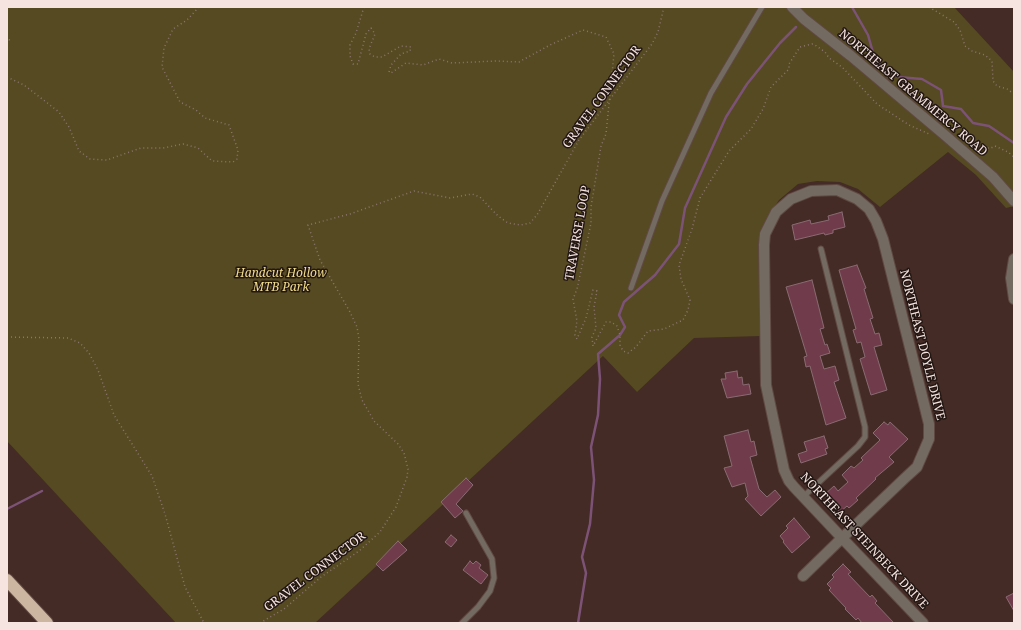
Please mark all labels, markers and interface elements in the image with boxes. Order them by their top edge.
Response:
street label: NORTHEAST GRAMMERCY ROAD [836,27,990,159]
street label: GRAVEL CONNECTOR [560,43,644,151]
street label: TRAVERSE LOOP [563,185,593,281]
park label: Handcut Hollow MTB Park [235,267,327,295]
street label: NORTHEAST DOYLE DRIVE [896,268,948,422]
street label: NORTHEAST STEINBECK DRIVE [797,470,931,612]
street label: GRAVEL CONNECTOR [261,529,369,615]

